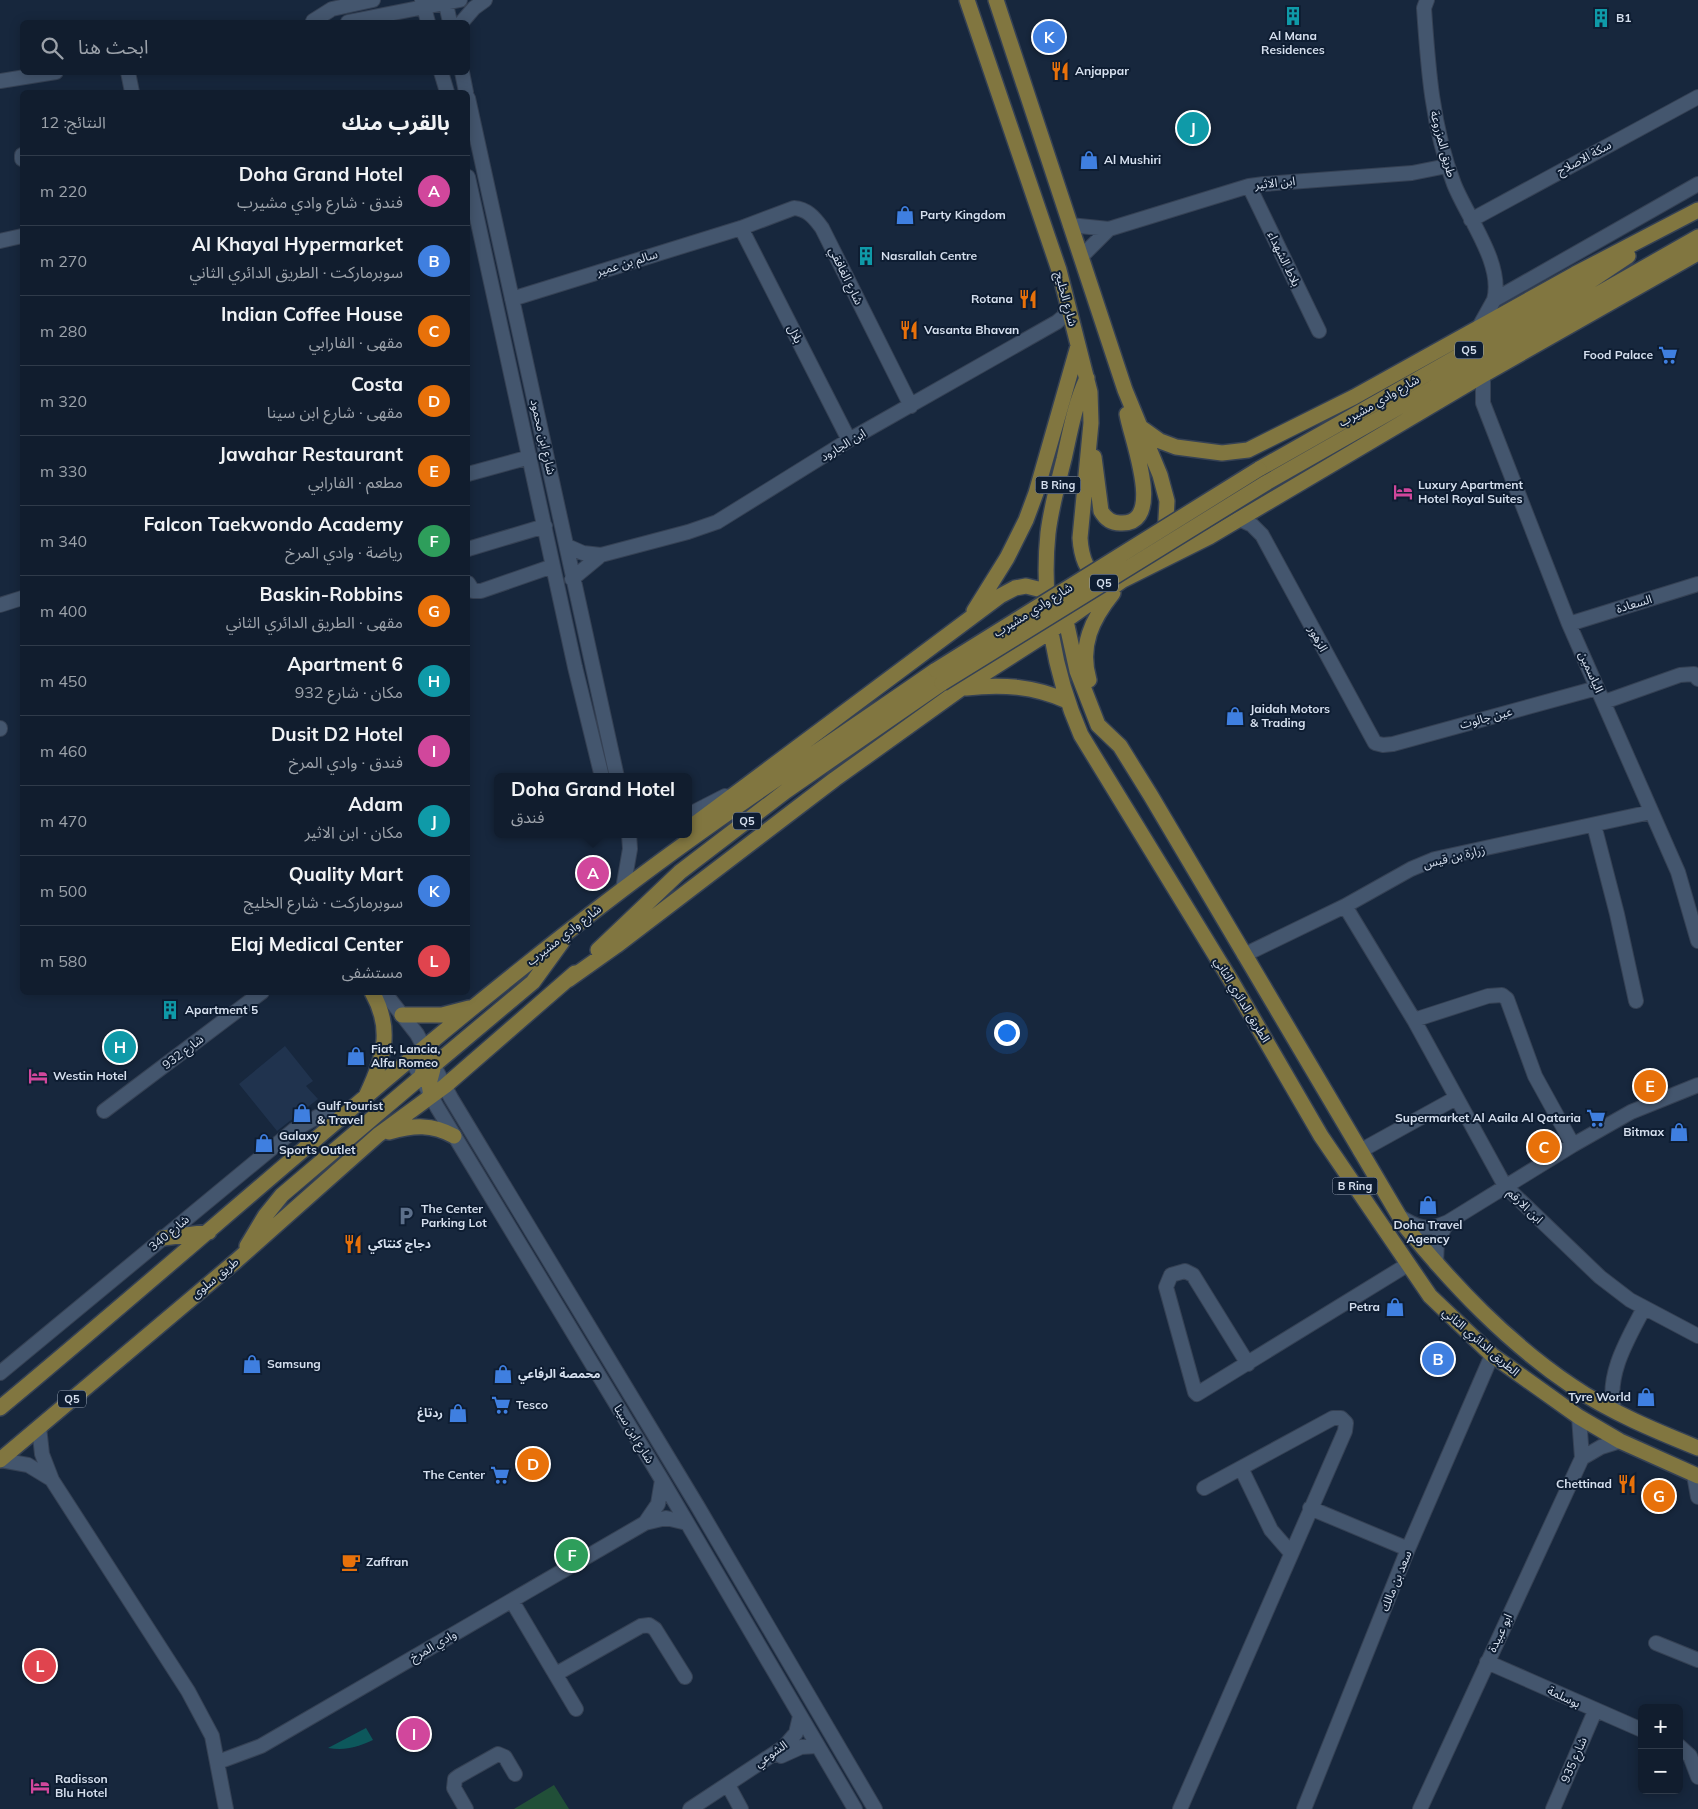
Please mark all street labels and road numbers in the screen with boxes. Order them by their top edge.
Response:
street label: طريق المزروعة [1426,109,1460,179]
street label: سكة الاصلاح [1554,137,1615,180]
street label: ابن الاثير [1253,173,1296,192]
street label: بلاط الشهداء [1265,229,1304,289]
street label: شارع الغافقي [824,244,867,308]
street label: سالم بن عمير [593,246,660,281]
street label: شارع الخليج [1050,270,1081,328]
street label: بلال [784,322,806,346]
road number: Q5 [1455,342,1483,358]
street label: شارع وادي مشيرب [1336,371,1423,432]
street label: شارع ابن محمود [526,398,559,476]
street label: ابن الجارود [817,425,868,464]
road number: B Ring [1036,476,1080,494]
road number: Q5 [1090,574,1118,592]
street label: شارع وادي مشيرب [990,579,1077,642]
street label: السعادة [1614,591,1654,616]
street label: الزهور [1305,622,1332,654]
street label: الياسمين [1576,649,1607,695]
street label: عين جالوت [1458,703,1514,732]
road number: Q5 [733,812,761,829]
street label: زرارة بن قيس [1421,842,1486,872]
street label: شارع وادي مشيرب [523,901,606,971]
street label: الطريق الدائري الثاني [1209,954,1274,1047]
street label: شارع 932 [159,1031,208,1074]
road number: B Ring [1332,1178,1378,1194]
street label: ابن الارقم [1503,1185,1546,1228]
street label: شارع 340 [145,1211,193,1255]
street label: طريق سلوى [188,1254,242,1302]
street label: الطريق الدائري الثاني [1438,1304,1523,1381]
road number: Q5 [58,1390,86,1408]
street label: شارع ابن سينا [609,1402,658,1467]
street label: سعد بن مالك [1377,1548,1415,1613]
street label: ابو عبيدة [1484,1611,1515,1654]
street label: وادي المرخ [407,1626,460,1667]
street label: بوسلمة [1545,1682,1583,1711]
street label: شارع 935 [1557,1735,1592,1786]
street label: الشوعي [751,1737,792,1773]

